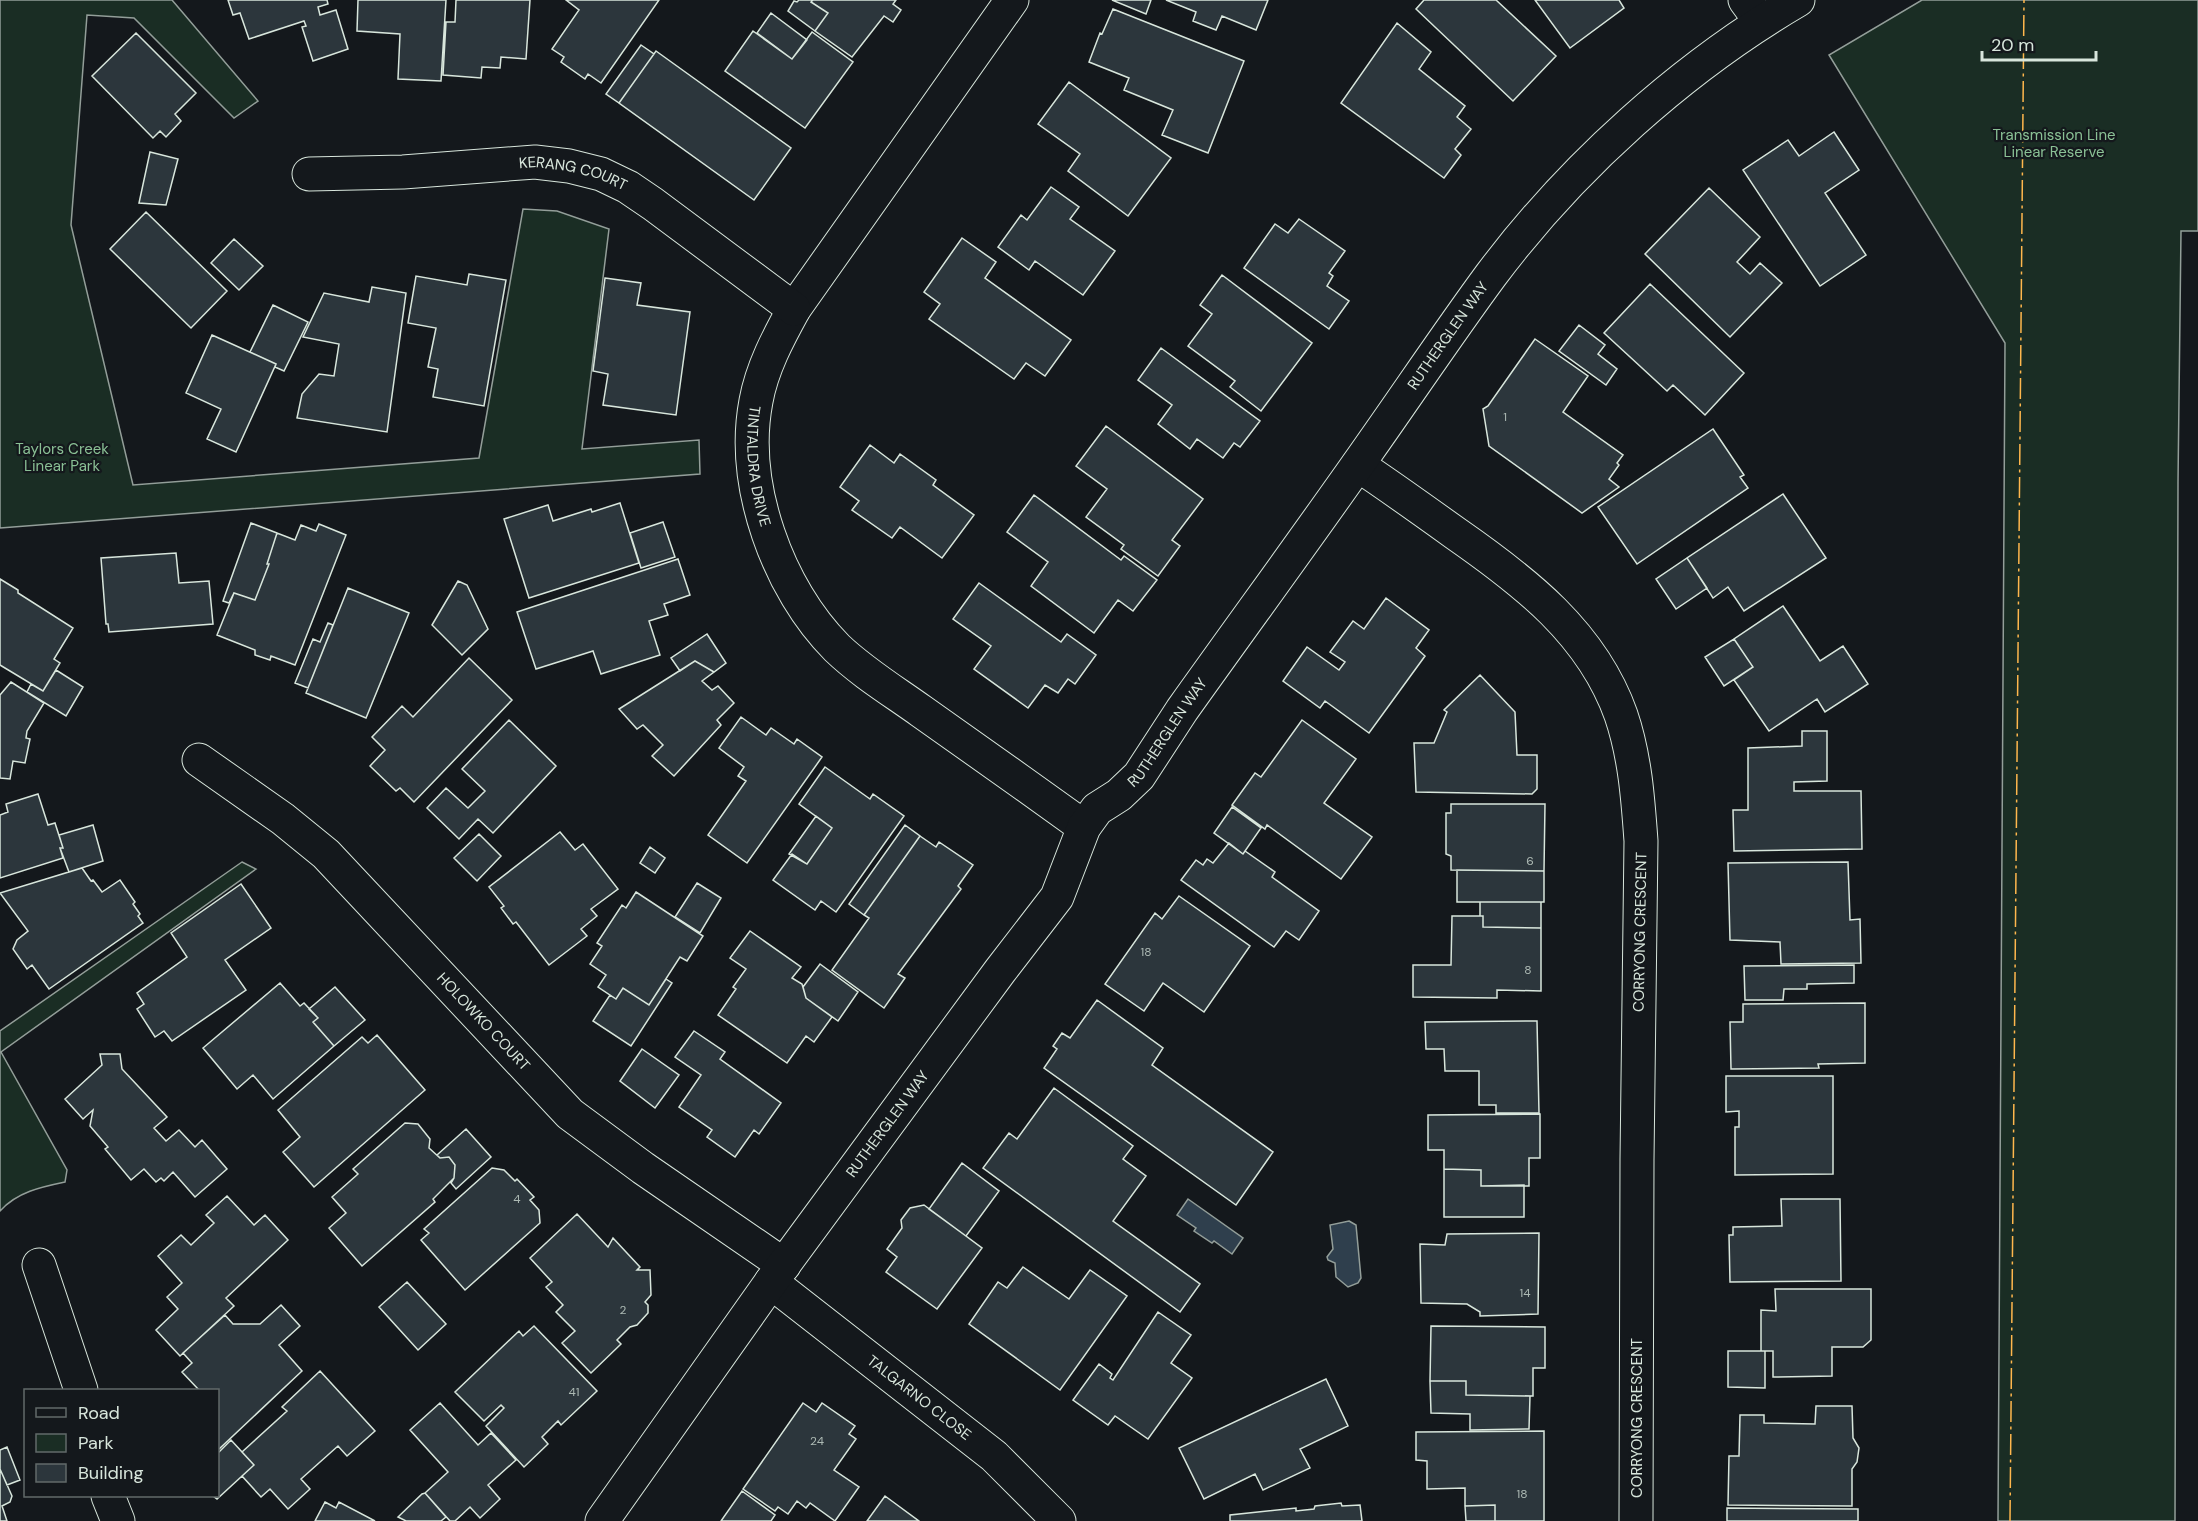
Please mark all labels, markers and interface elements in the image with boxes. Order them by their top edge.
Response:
scale bar [1982,24,2096,62]
text: 20 m [1991,33,2034,57]
park label: Transmission Line Linear Reserve [1992,125,2116,162]
street label: KERANG COURT [518,152,631,195]
street label: RUTHERGLEN WAY [1403,277,1493,394]
street label: TINTALDRA DRIVE [742,404,775,529]
house number: 1 [1503,409,1507,425]
park label: Taylors Creek Linear Park [15,439,109,476]
street label: RUTHERGLEN WAY [1123,674,1212,792]
street label: CORRYONG CRESCENT [1629,852,1651,1012]
house number: 6 [1526,853,1534,869]
house number: 18 [1140,944,1152,960]
house number: 8 [1524,962,1532,978]
street label: HOLOWKO COURT [432,968,534,1075]
street label: RUTHERGLEN WAY [841,1066,934,1181]
house number: 4 [513,1191,521,1207]
house number: 14 [1519,1285,1531,1301]
house number: 2 [620,1302,627,1318]
street label: CORRYONG CRESCENT [1627,1338,1647,1498]
street label: TALGARNO CLOSE [863,1351,975,1445]
house number: 41 [568,1384,580,1400]
legend [24,1389,219,1497]
text: Road [78,1401,120,1425]
text: Park [78,1431,114,1455]
house number: 24 [810,1433,824,1449]
text: Building [78,1461,143,1485]
house number: 18 [1516,1486,1528,1502]

